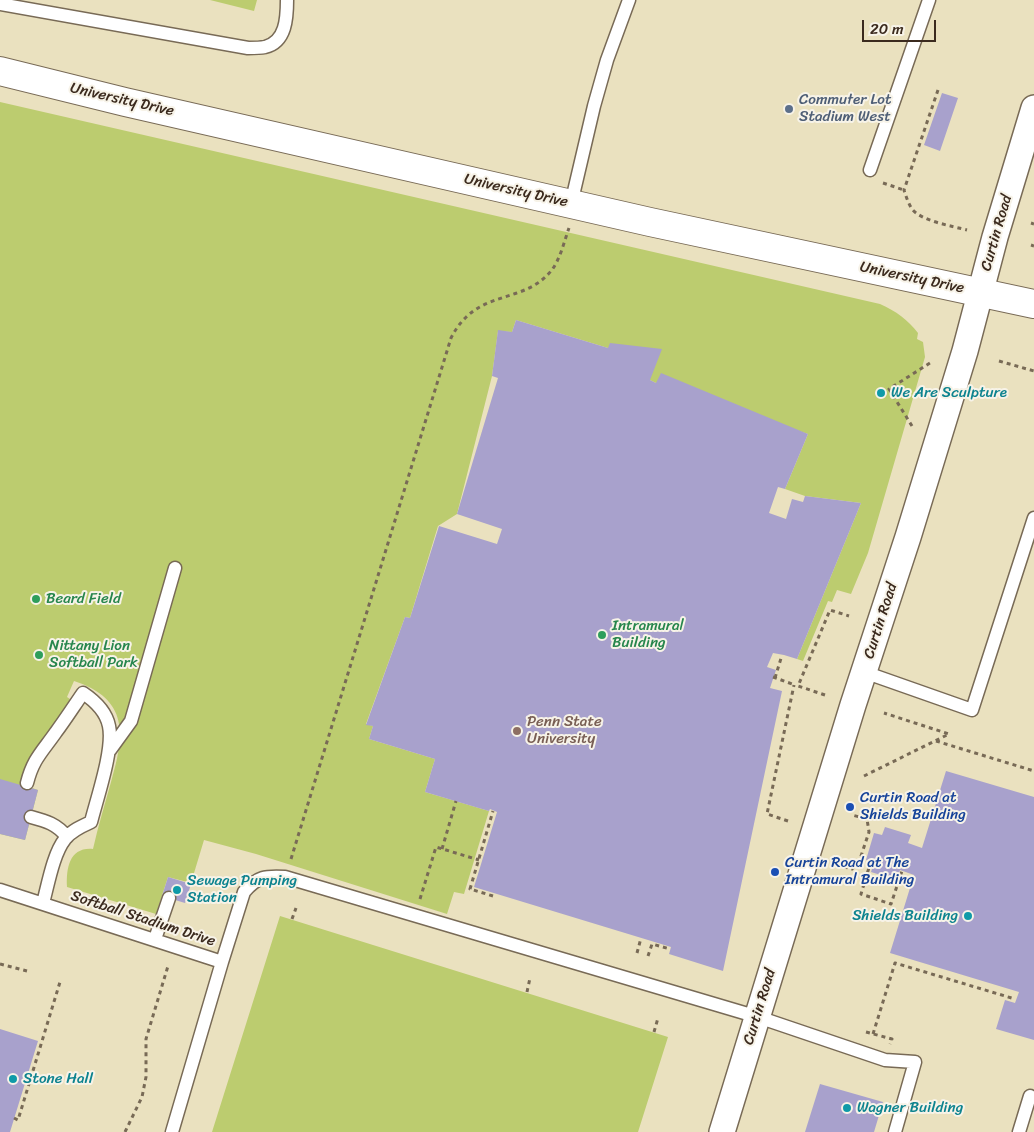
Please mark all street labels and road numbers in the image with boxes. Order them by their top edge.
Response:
street label: University Drive [68,79,176,121]
street label: University Drive [462,170,570,212]
street label: Curtin Road [978,193,1016,273]
street label: University Drive [858,258,966,298]
street label: Curtin Road [860,581,902,661]
street label: Softball Stadium Drive [68,887,218,951]
street label: Curtin Road [740,967,780,1047]

